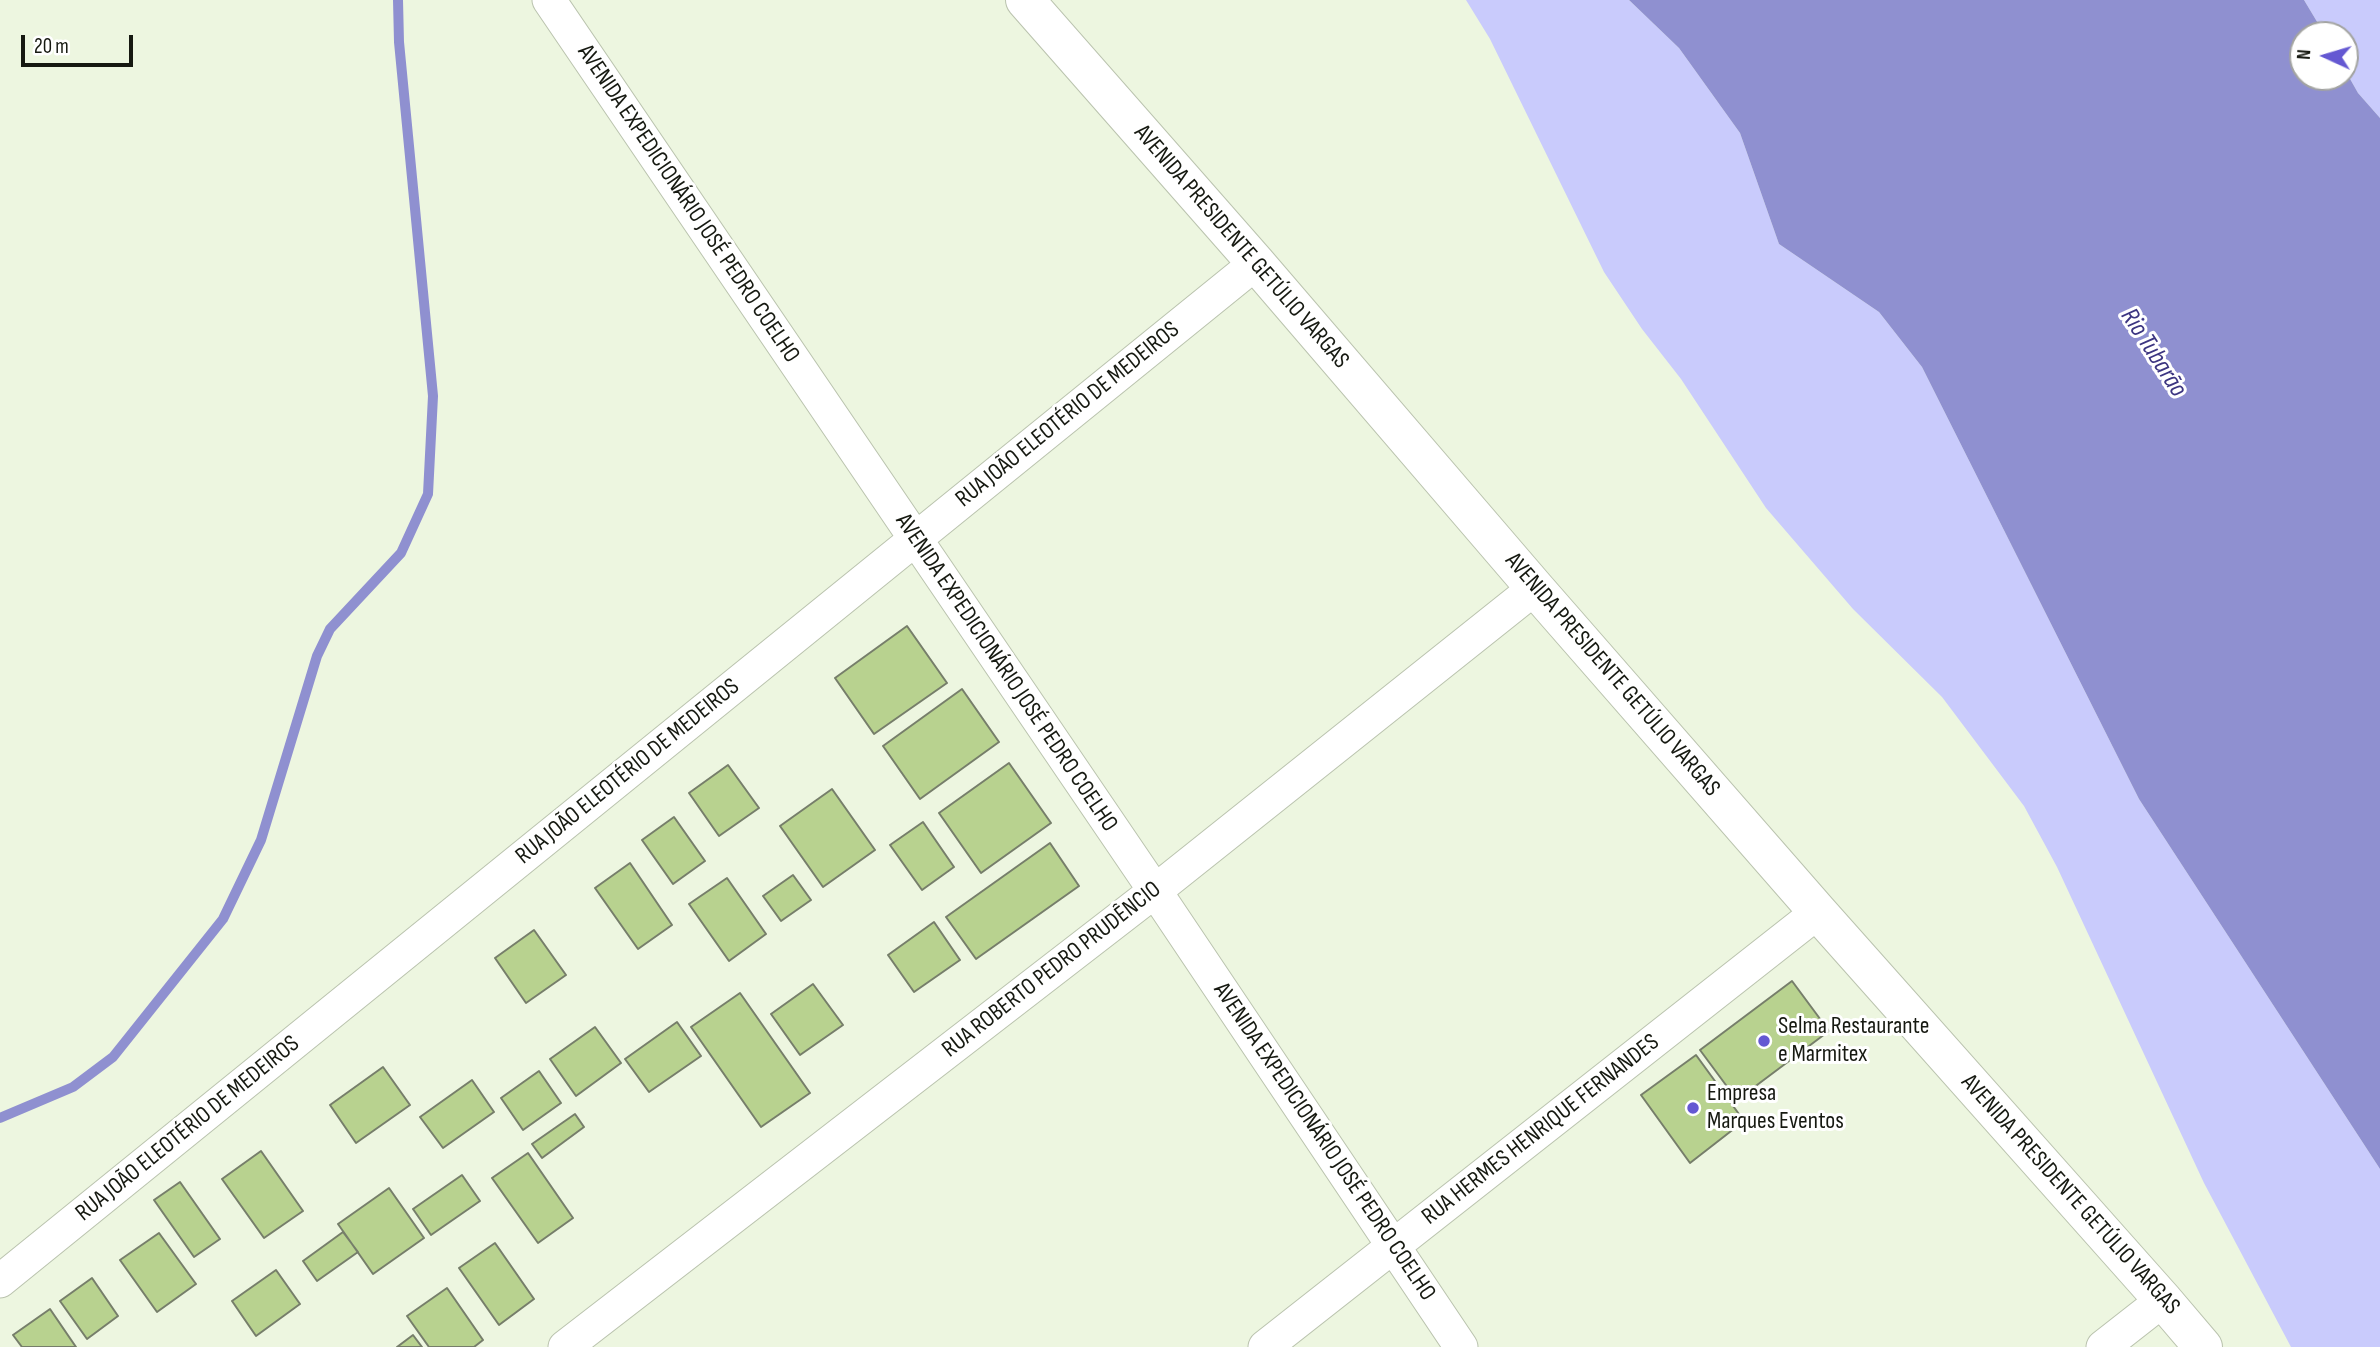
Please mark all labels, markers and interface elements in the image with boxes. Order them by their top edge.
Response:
scale bar [24,21,136,65]
north arrow [2289,21,2359,91]
text: 20 m [34,34,69,59]
street label: AVENIDA EXPEDICIONÁRIO JOSÉ PEDRO COELHO [571,40,805,368]
text: N [2293,49,2316,61]
street label: AVENIDA PRESIDENTE GETÚLIO VARGAS [1127,119,1355,375]
water label: Rio Tubarão [2113,303,2193,403]
street label: RUA JOÃO ELEOTÉRIO DE MEDEIROS [950,316,1186,514]
street label: AVENIDA EXPEDICIONÁRIO JOSÉ PEDRO COELHO [889,509,1123,837]
street label: AVENIDA PRESIDENTE GETÚLIO VARGAS [1498,547,1726,803]
street label: RUA JOÃO ELEOTÉRIO DE MEDEIROS [510,673,746,871]
street label: RUA ROBERTO PEDRO PRUDÊNCIO [937,876,1167,1064]
street label: AVENIDA EXPEDICIONÁRIO JOSÉ PEDRO COELHO [1207,978,1441,1306]
place label: Selma Restaurante e Marmitex [1778,1013,1929,1069]
street label: RUA HERMES HENRIQUE FERNANDES [1417,1028,1665,1232]
street label: RUA JOÃO ELEOTÉRIO DE MEDEIROS [70,1030,306,1228]
marker: Selma Restaurante e Marmitex [1756,1033,1772,1049]
street label: AVENIDA PRESIDENTE GETÚLIO VARGAS [1954,1069,2186,1321]
place label: Empresa Marques Eventos [1707,1080,1844,1136]
marker: Empresa Marques Eventos [1685,1100,1701,1116]

